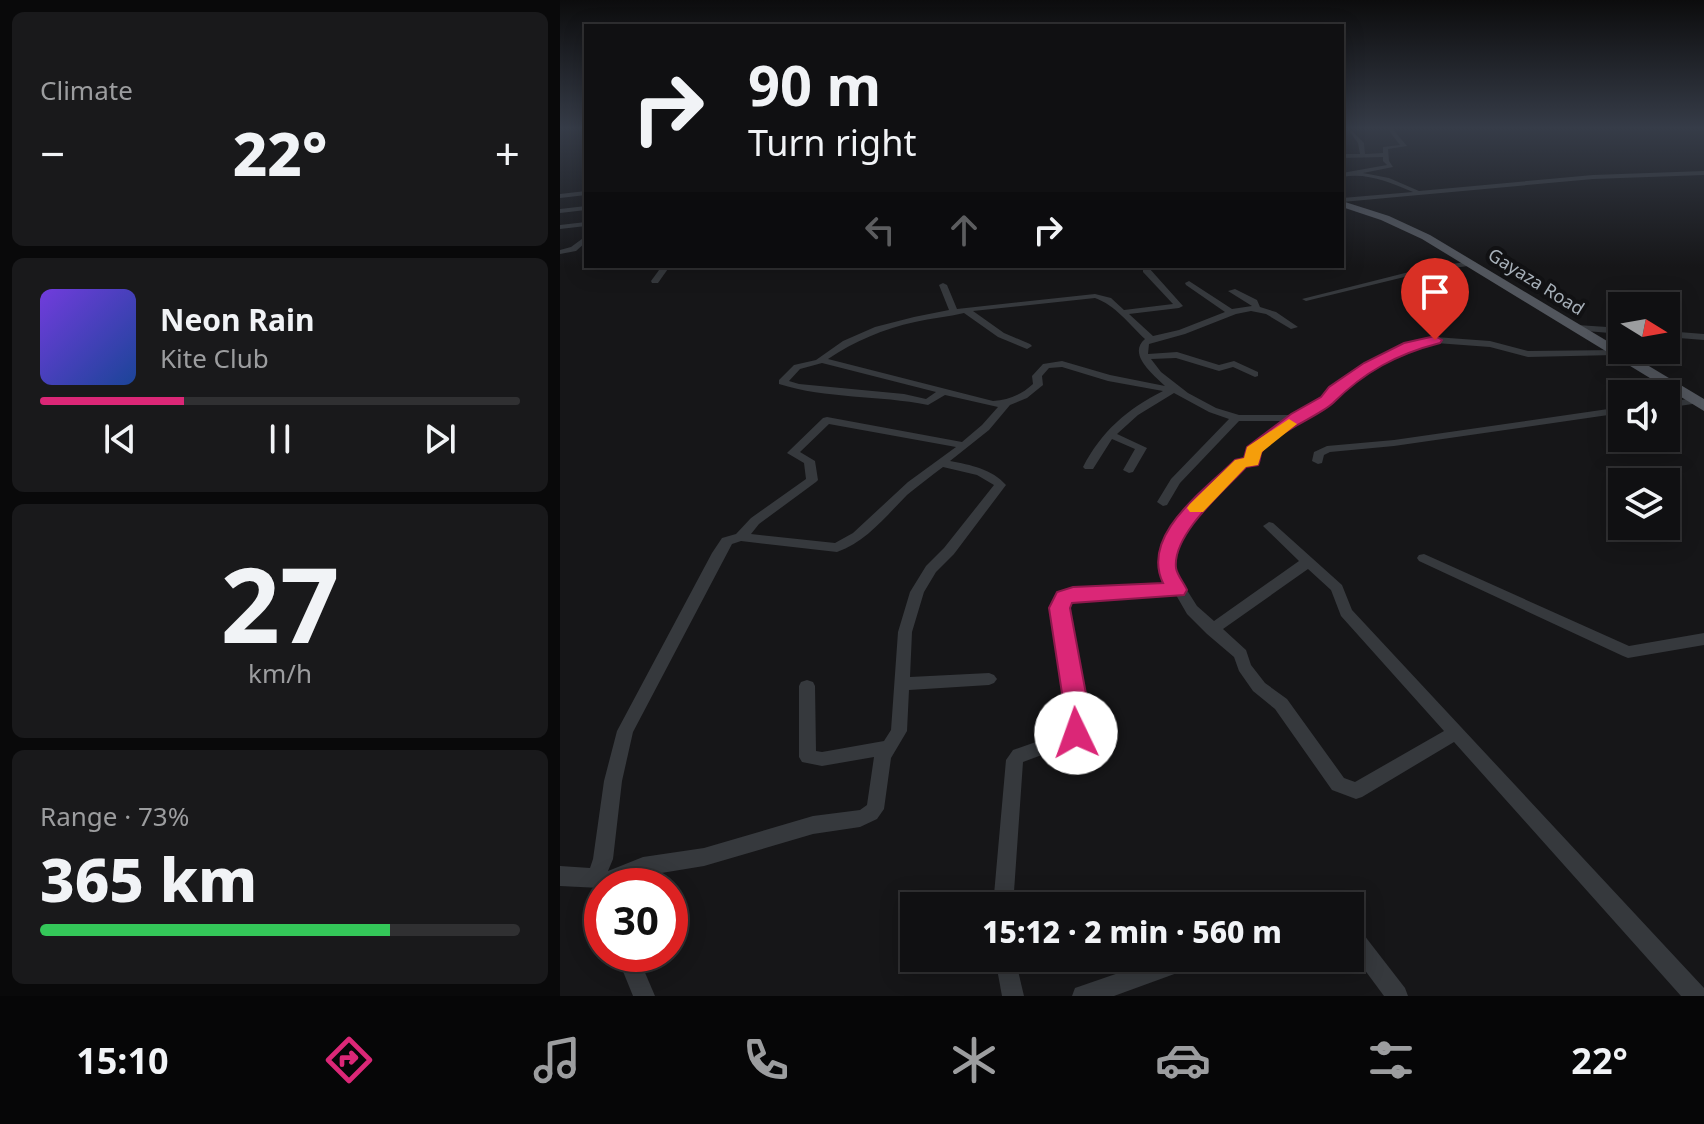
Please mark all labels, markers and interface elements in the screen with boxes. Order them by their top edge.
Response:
text: 90 m [748,46,881,122]
icon: right [616,56,720,160]
text: Climate [40,72,133,108]
text: 22° [233,112,327,194]
text: Turn right [748,118,916,167]
text: − [40,123,65,183]
text: + [495,123,520,183]
icon: left [858,208,902,252]
icon: ahead [942,208,986,252]
icon: right [1026,208,1070,252]
street label: Gayaza Road [1484,242,1589,320]
pin [1401,258,1469,340]
icon: arrive [1413,270,1457,314]
north arrow [1608,292,1680,364]
map controls [1608,292,1680,540]
text: Neon Rain [160,299,314,340]
text: Kite Club [160,340,269,376]
button: sound [1608,380,1680,452]
icon: previous [98,417,142,461]
icon: pause [258,417,302,461]
icon: next [418,417,462,461]
button: layers [1608,468,1680,540]
text: 27 [221,532,339,673]
text: km/h [248,655,312,691]
position arrow [1034,691,1118,775]
text: Range · 73% [40,798,189,834]
text: 365 km [40,838,257,920]
speed limit sign: 30 [584,868,688,972]
text: 15:12 · 2 min · 560 m [982,911,1282,952]
icon: directions [321,1032,377,1088]
icon: music [529,1032,585,1088]
icon: phone [738,1032,794,1088]
icon: climate [946,1032,1002,1088]
icon: car [1155,1032,1211,1088]
icon: filters [1363,1032,1419,1088]
text: 15:10 [76,1036,169,1085]
text: 22° [1571,1036,1628,1085]

